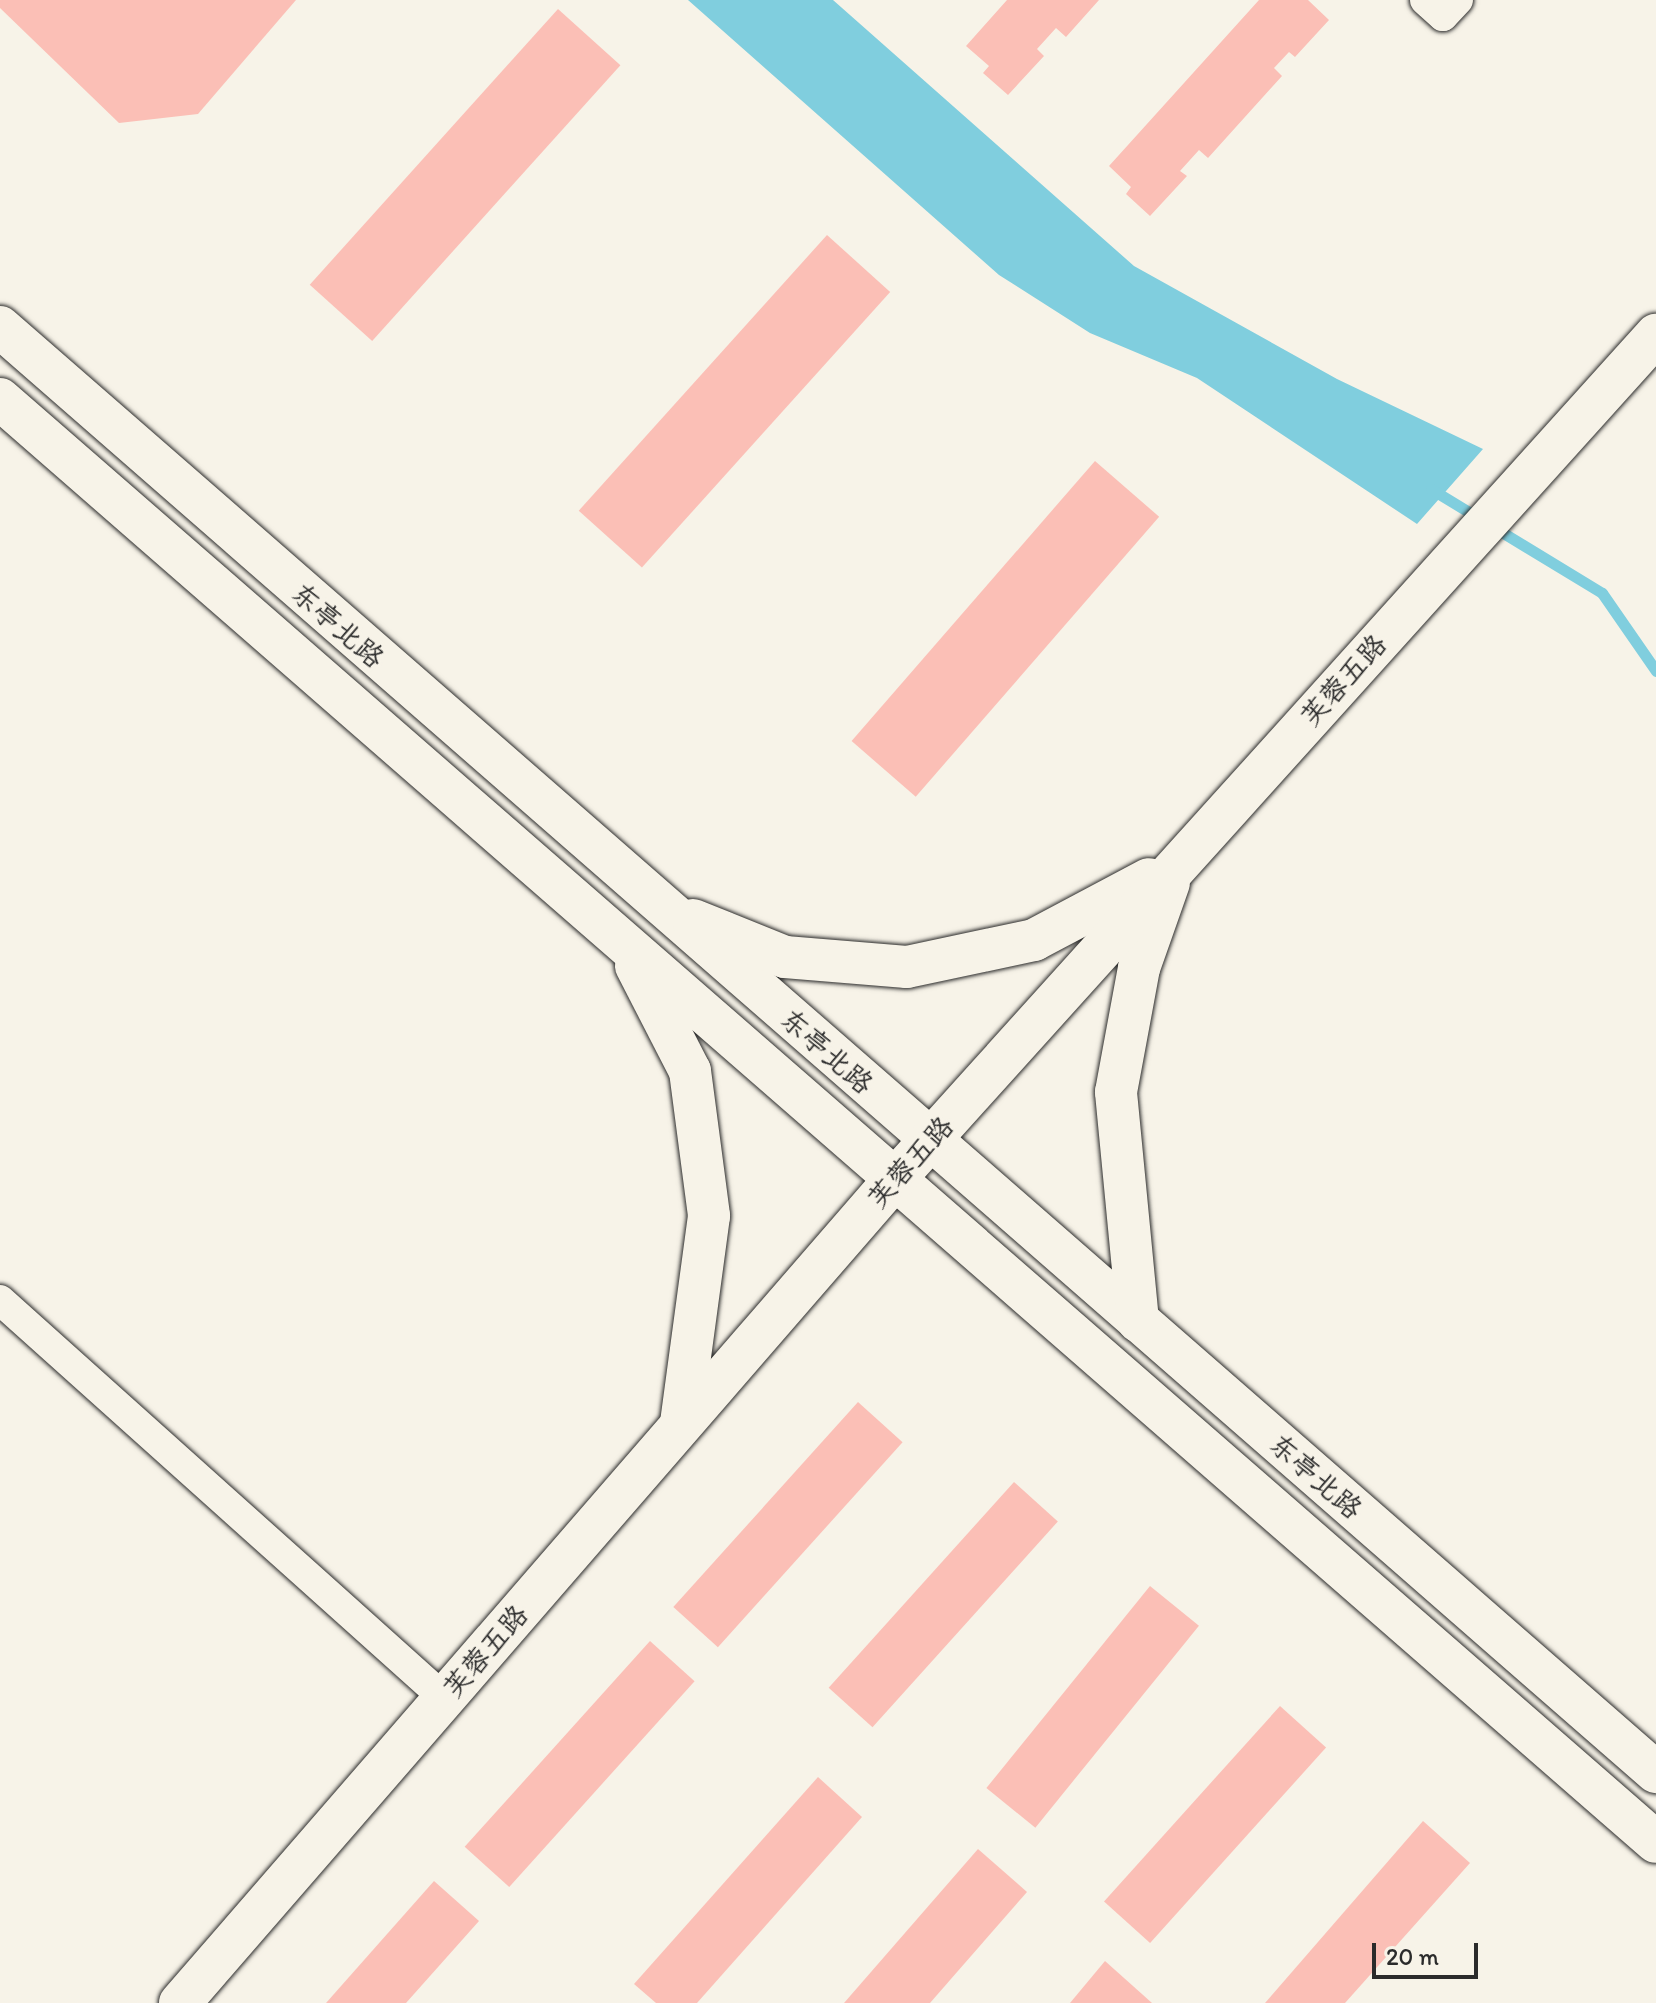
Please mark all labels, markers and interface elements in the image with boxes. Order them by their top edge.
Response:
street label: 东亭北路 [285,576,391,674]
street label: 芙蓉五路 [1293,627,1393,733]
street label: 东亭北路 [774,1002,880,1100]
street label: 芙蓉五路 [860,1109,960,1215]
street label: 东亭北路 [1263,1427,1369,1525]
street label: 芙蓉五路 [436,1598,534,1704]
scale bar [1376,1927,1482,1977]
text: 20 m [1386,1942,1439,1971]

